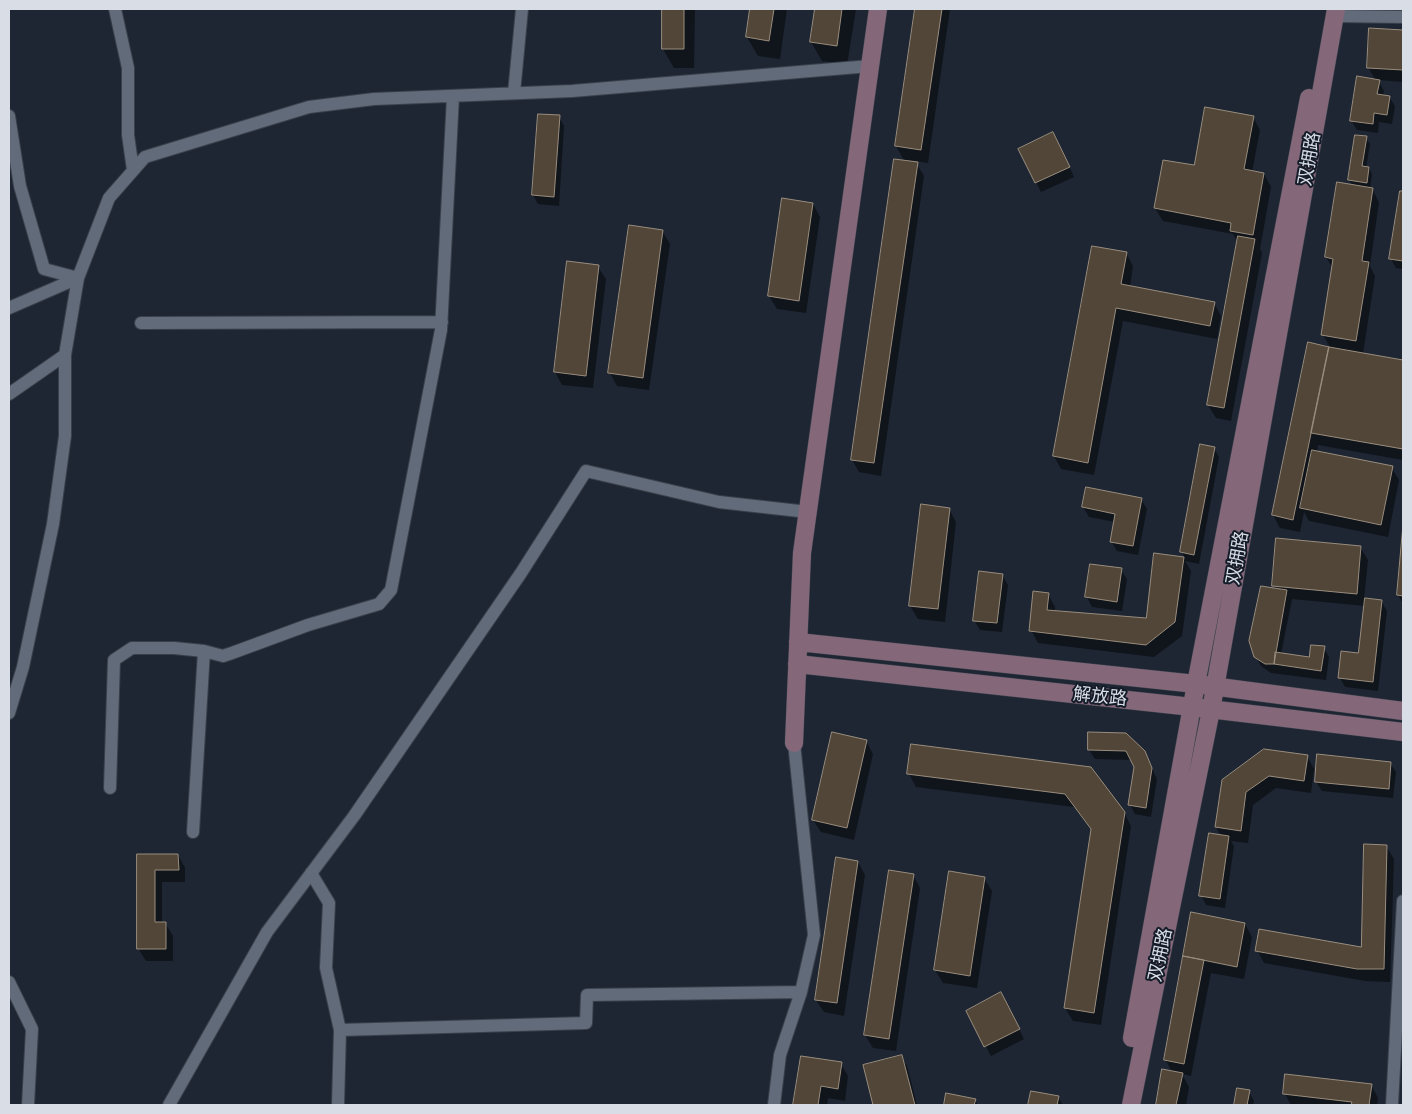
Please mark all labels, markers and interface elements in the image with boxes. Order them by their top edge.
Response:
street label: 双拥路 [1295,131,1325,187]
street label: 双拥路 [1223,530,1253,586]
street label: 解放路 [1072,683,1128,711]
street label: 双拥路 [1145,926,1177,984]

